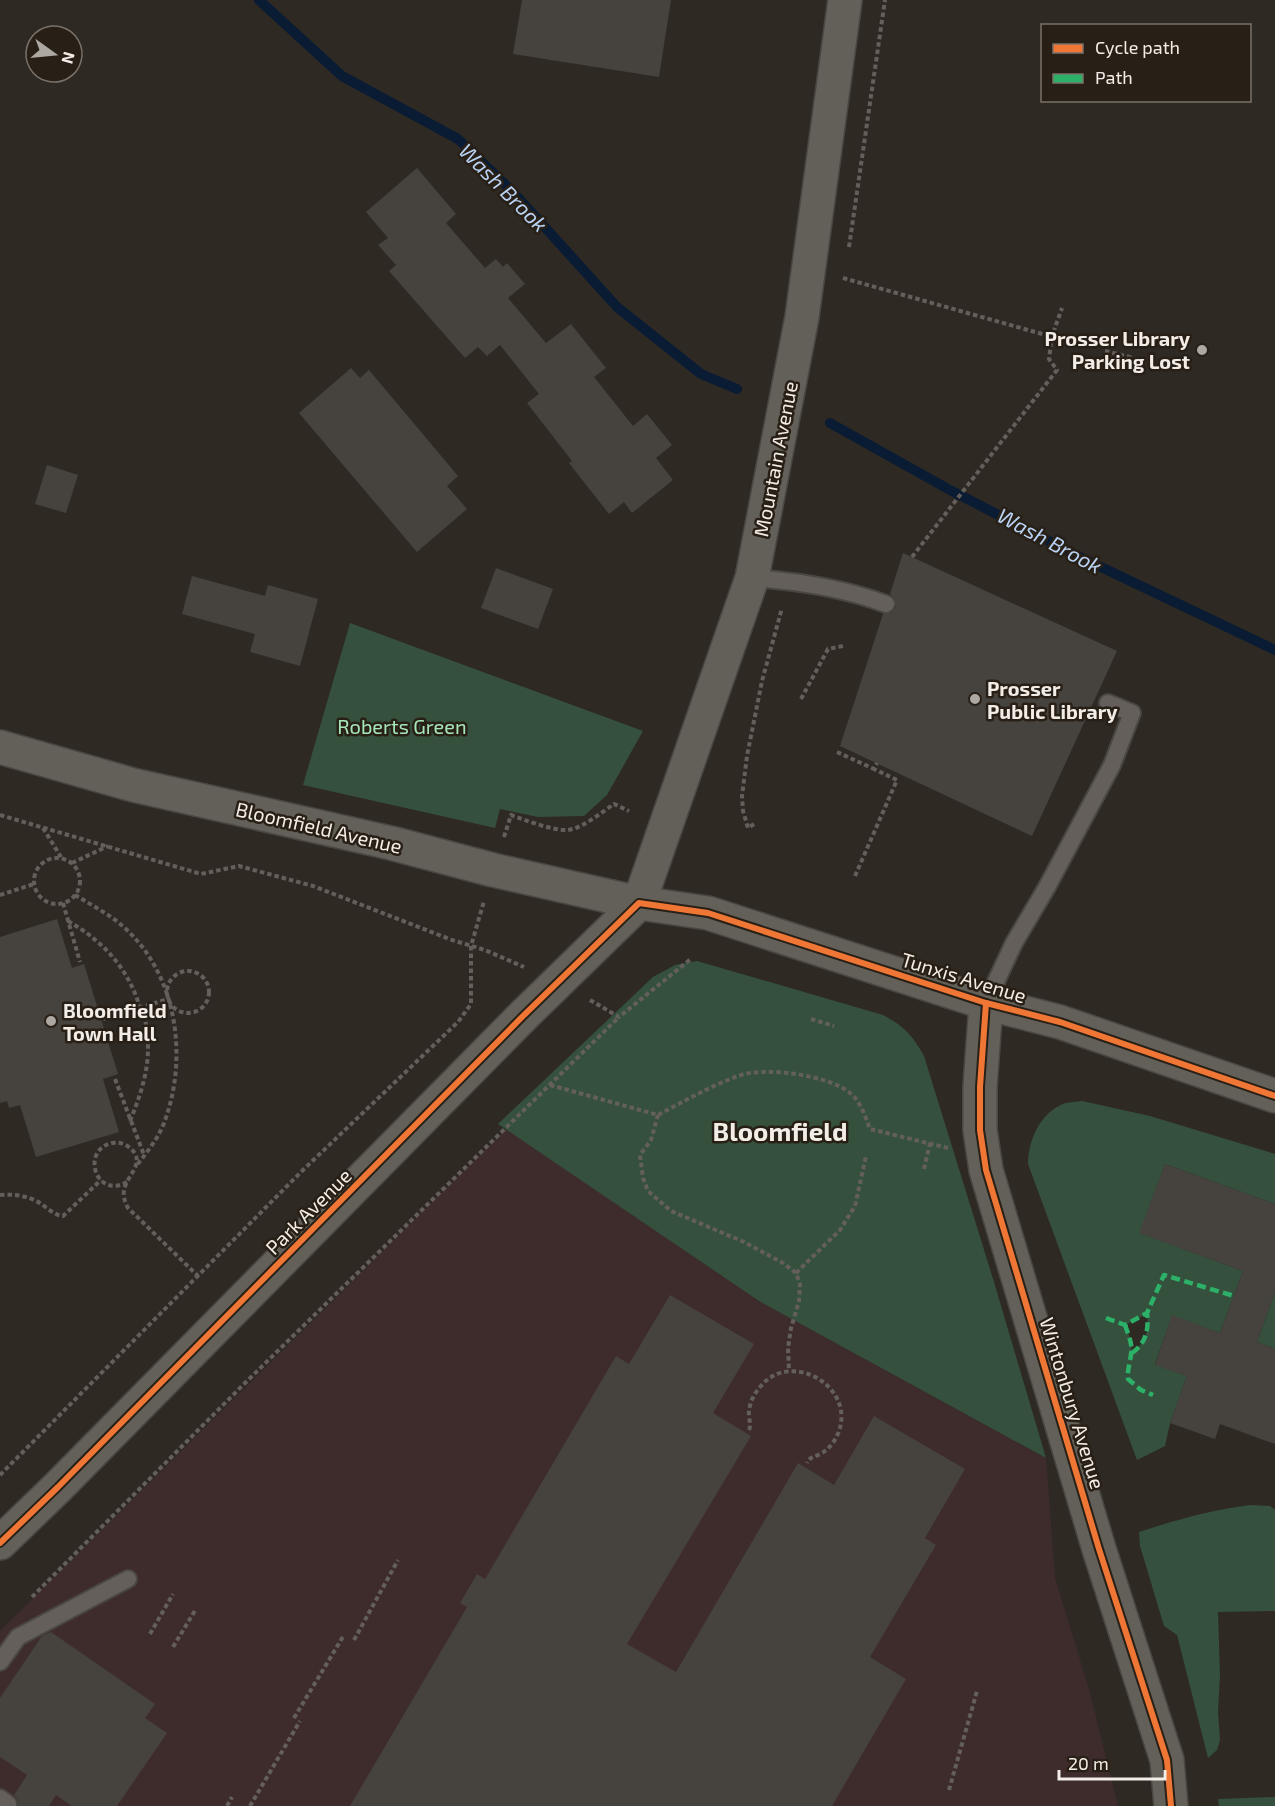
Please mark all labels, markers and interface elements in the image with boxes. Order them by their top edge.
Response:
north arrow [24,24,84,84]
legend [1041,24,1251,102]
text: Cycle path [1095,36,1180,58]
text: N [58,50,80,66]
text: Path [1095,66,1133,88]
water label: Wash Brook [455,138,553,236]
place label: Prosser Library Parking Lost [1045,326,1191,373]
marker: Prosser Library Parking Lost [1195,343,1209,357]
street label: Mountain Avenue [748,379,802,539]
water label: Wash Brook [993,502,1107,578]
place label: Prosser Public Library [987,676,1118,724]
marker: Prosser Public Library [968,692,982,706]
park label: Roberts Green [337,714,467,738]
street label: Bloomfield Avenue [234,796,404,858]
street label: Tunxis Avenue [899,947,1029,1007]
place label: Bloomfield Town Hall [63,998,167,1045]
marker: Bloomfield Town Hall [44,1014,58,1028]
district label: Bloomfield [713,1115,847,1146]
street label: Park Avenue [260,1163,356,1259]
street label: Wintonbury Avenue [1035,1314,1111,1492]
scale bar [1059,1743,1166,1781]
text: 20 m [1068,1752,1109,1774]

